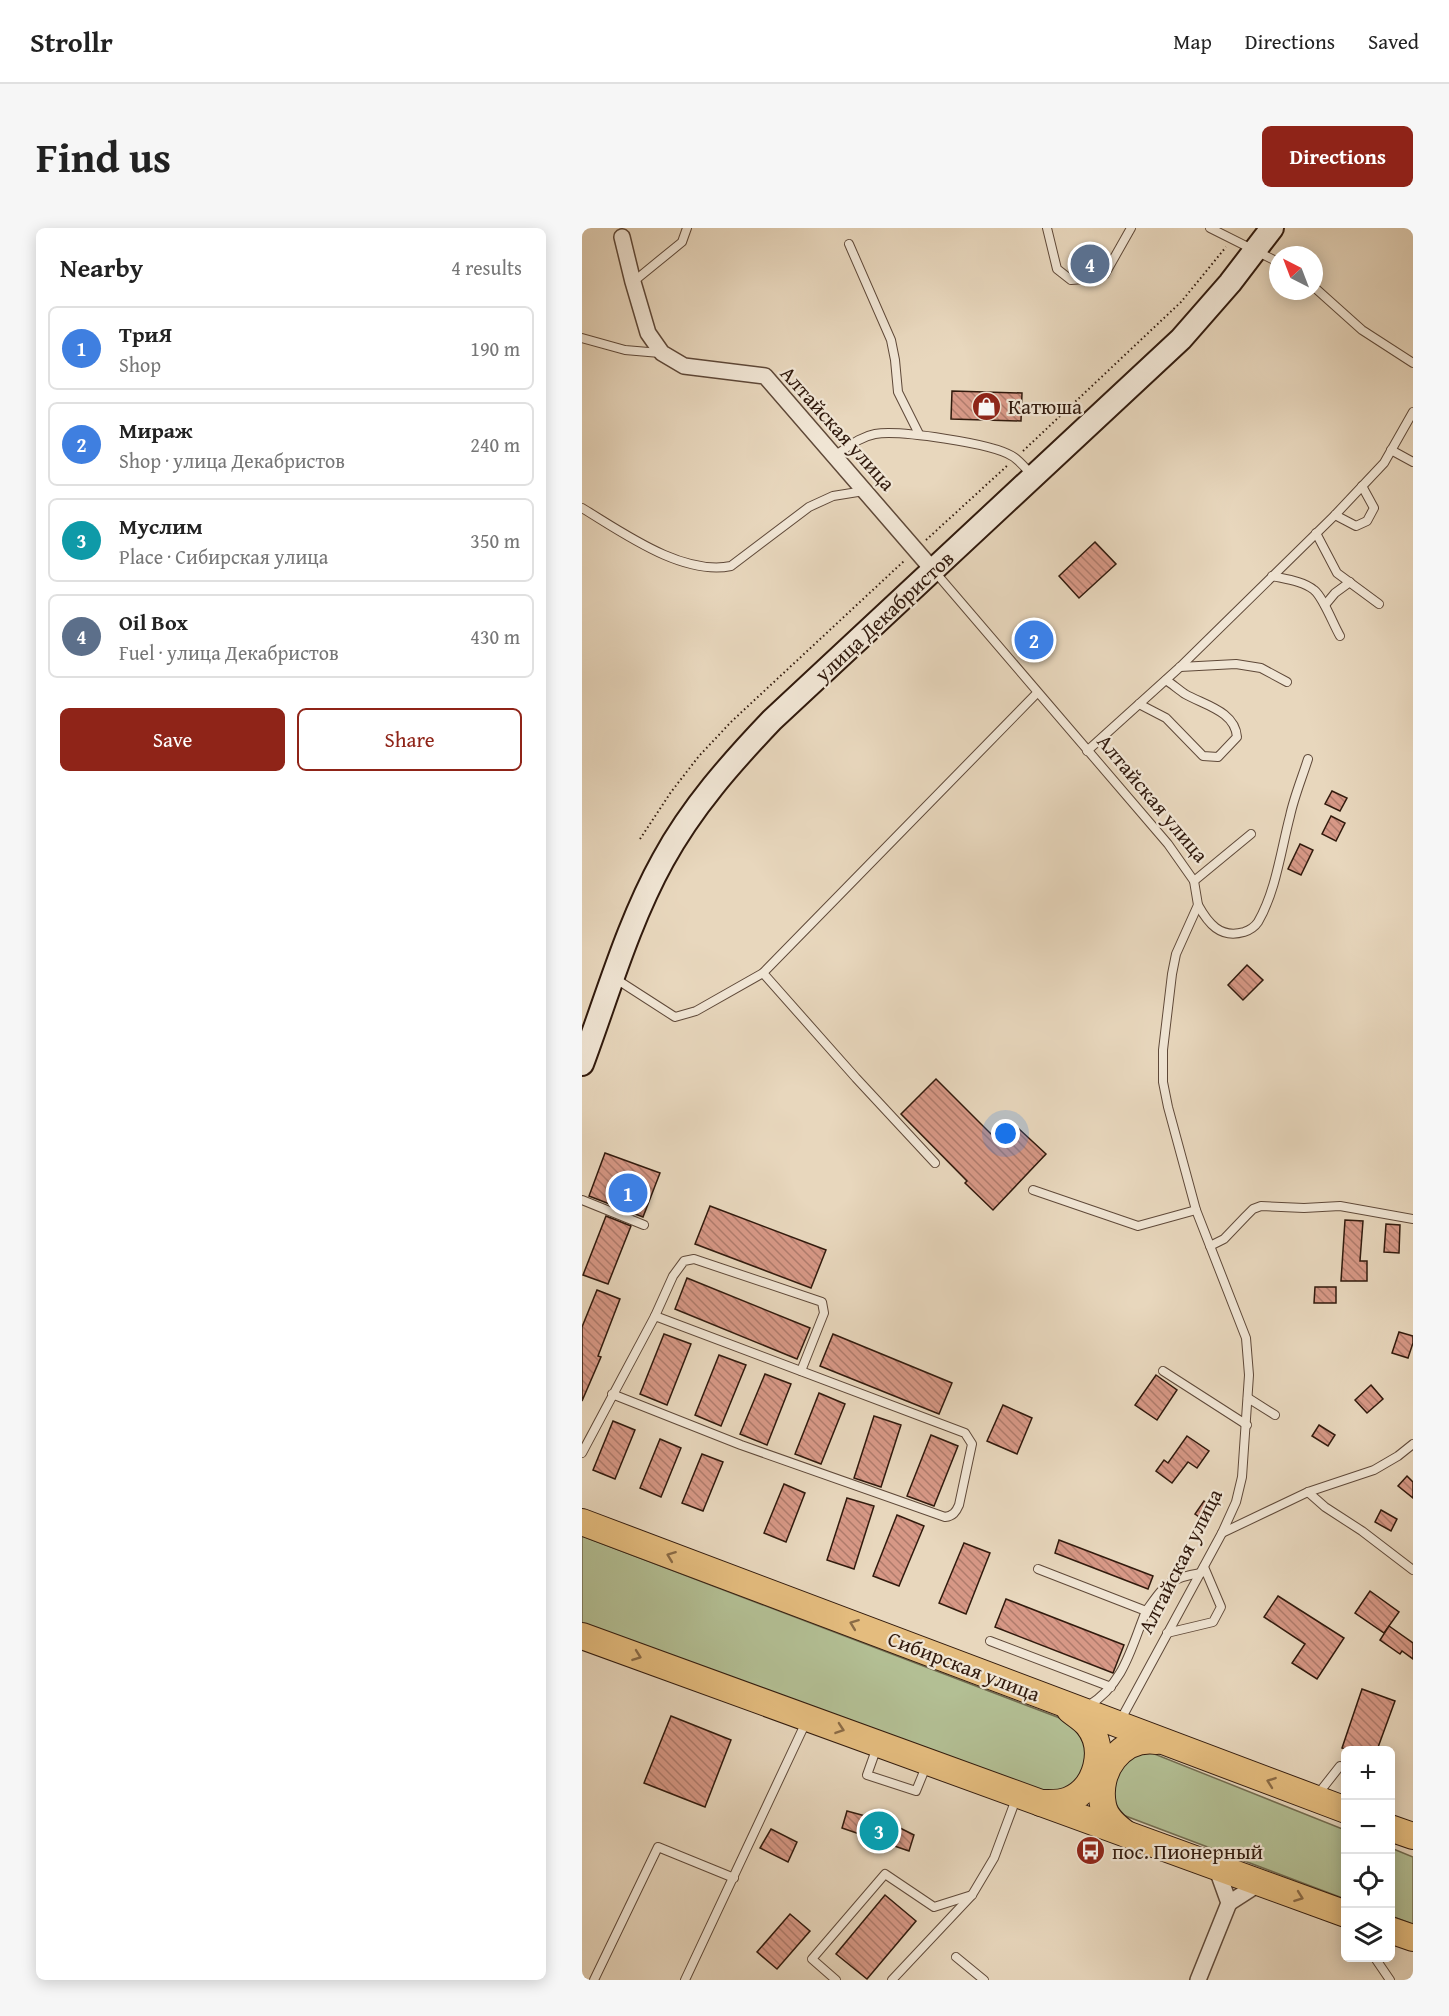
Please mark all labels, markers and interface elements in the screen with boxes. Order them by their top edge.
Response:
text: Strollr [30,21,113,62]
text: Map [1173,26,1212,57]
text: Directions [1245,26,1335,57]
text: Saved [1368,26,1419,57]
text: Find us [36,126,171,187]
button: Directions [1262,126,1413,187]
pin: 4 [1070,242,1110,286]
north arrow [1269,246,1323,300]
text: Nearby [60,248,143,287]
text: 4 results [451,253,522,282]
text: ТриЯ [119,318,172,350]
text: 1 [76,334,87,363]
text: 190 m [470,334,520,363]
text: Shop [119,350,161,379]
street label: Алтайская улица [773,358,903,498]
shop icon: Катюша [971,390,1003,422]
place label: Катюша [1008,391,1082,422]
text: Мираж [119,414,193,446]
text: 2 [76,430,87,459]
text: 240 m [470,430,520,459]
text: Shop · улица Декабристов [119,446,345,475]
text: Муслим [119,510,203,542]
text: 3 [76,526,87,555]
text: 350 m [470,526,520,555]
text: Place · Сибирская улица [119,542,328,571]
street label: улица Декабристов [807,543,961,690]
text: Oil Box [119,606,188,638]
pin: 2 [1014,618,1054,662]
text: 4 [76,622,87,651]
text: 430 m [470,622,520,651]
text: Fuel · улица Декабристов [119,638,339,667]
button: Save [60,708,285,771]
button: Share [297,708,522,771]
street label: Алтайская улица [1090,727,1216,869]
your location [991,1119,1020,1148]
pin: 1 [608,1170,648,1216]
street label: Алтайская улица [1130,1483,1230,1639]
one-way arrow [666,1550,677,1563]
one-way arrow [849,1619,860,1632]
street label: Сибирская улица [883,1623,1045,1709]
one-way arrow [631,1648,642,1661]
one-way arrow [834,1722,845,1734]
map controls [1341,1746,1395,1962]
button: + [1341,1746,1395,1800]
one-way arrow [1266,1777,1277,1789]
button: − [1341,1800,1395,1854]
pin: 3 [860,1808,898,1854]
bus stop icon: пос. Пионерный [1075,1835,1107,1867]
place label: пос. Пионерный [1112,1836,1263,1867]
button: locate [1341,1854,1395,1908]
one-way arrow [1293,1890,1304,1903]
button: layers [1341,1908,1395,1962]

